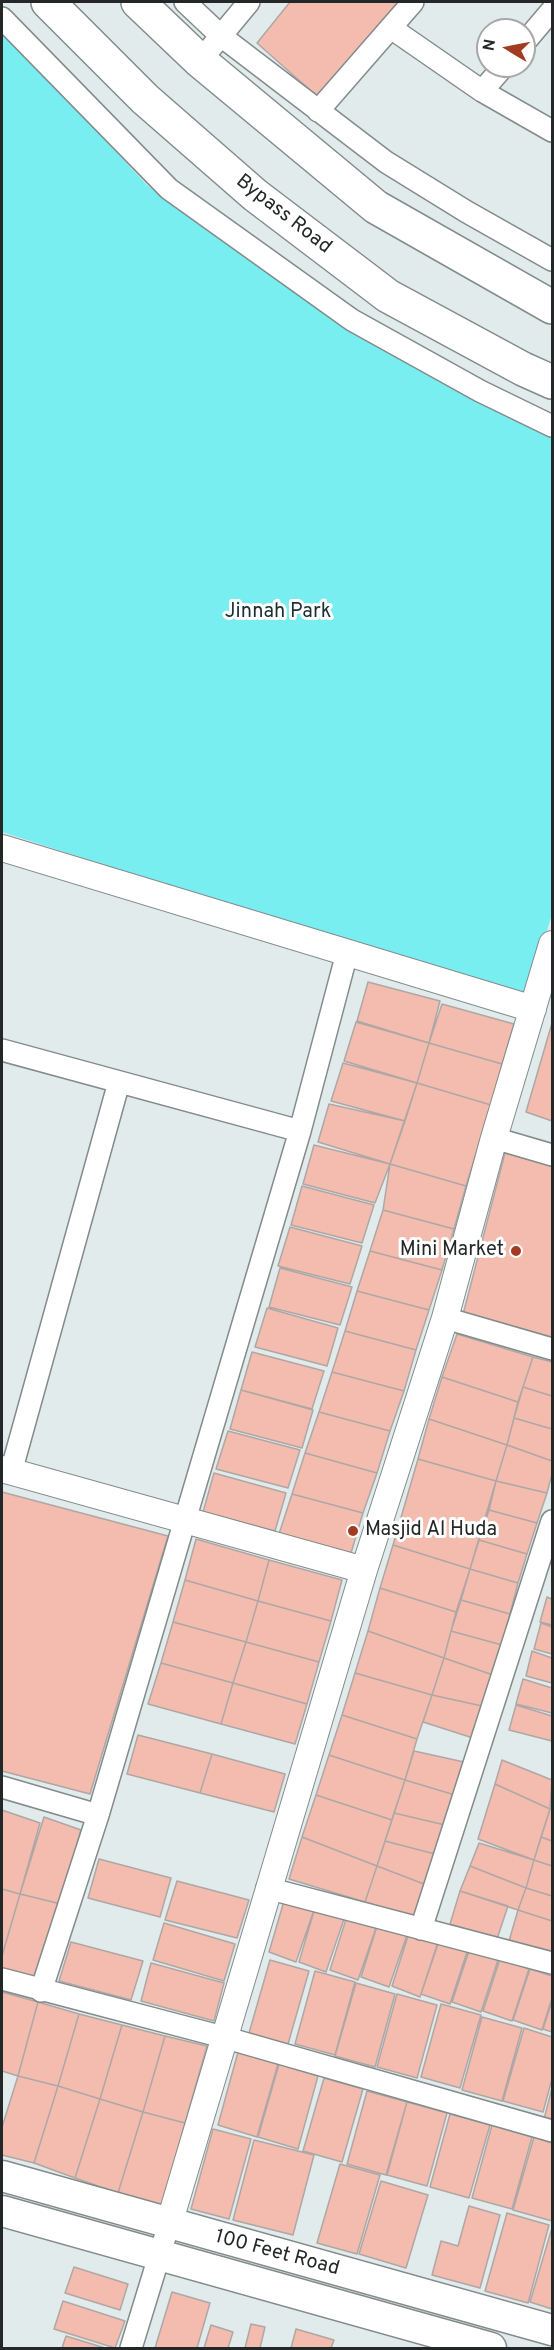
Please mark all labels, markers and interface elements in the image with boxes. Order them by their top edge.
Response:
north arrow [476,18,536,78]
text: N [479,38,501,53]
street label: Bypass Road [230,170,336,260]
park label: Jinnah Park [225,601,331,625]
place label: Mini Market [400,1239,504,1263]
marker: Mini Market [509,1244,523,1258]
place label: Masjid Al Huda [365,1519,497,1543]
marker: Masjid Al Huda [346,1524,360,1538]
street label: 100 Feet Road [212,2226,342,2282]

